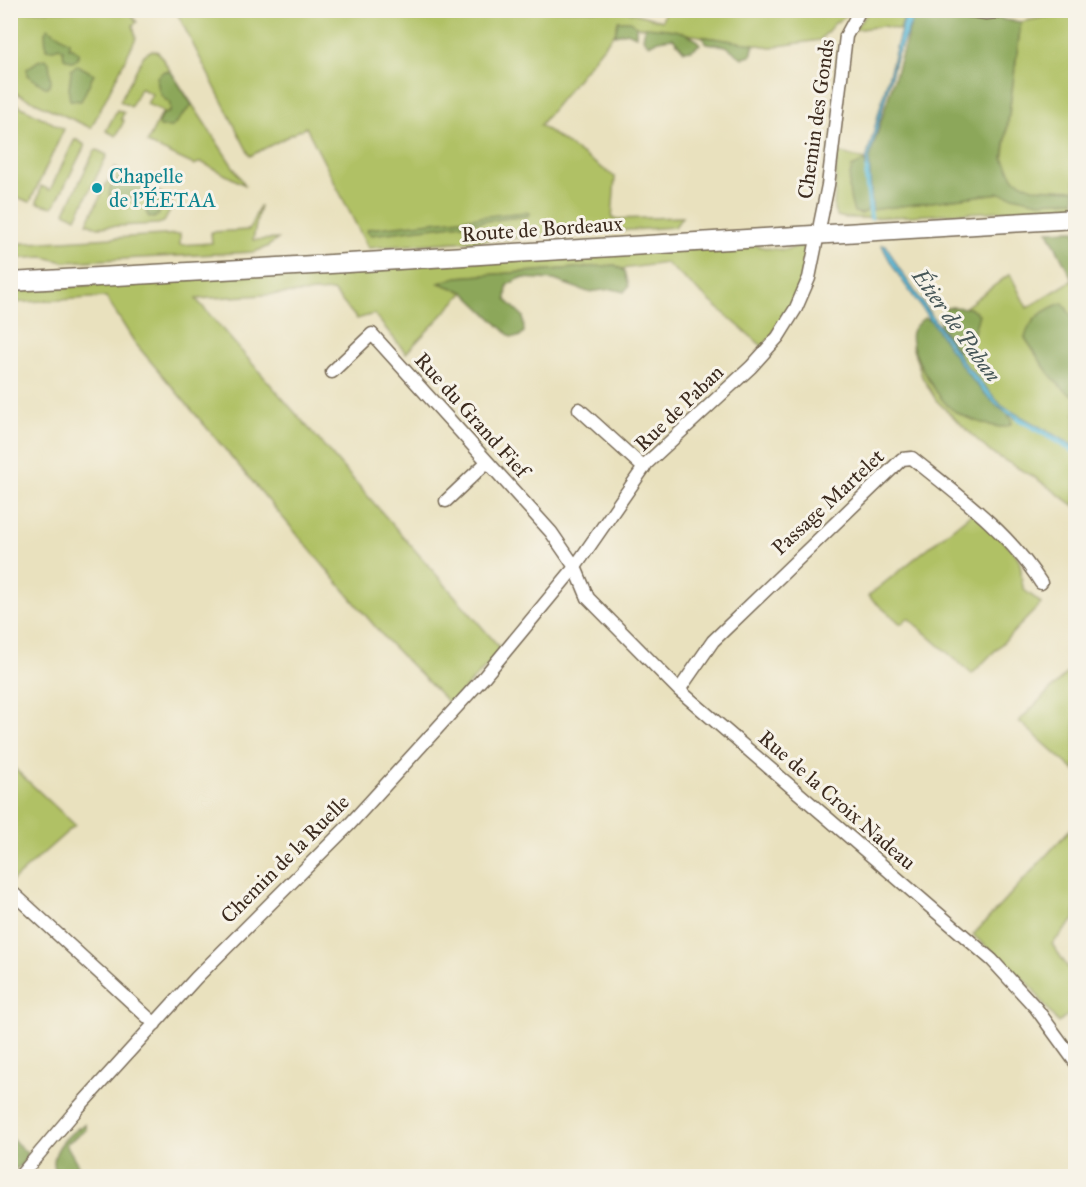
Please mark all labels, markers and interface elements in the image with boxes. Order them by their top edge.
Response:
street label: Chemin des Gonds [792,37,840,201]
place label: Chapelle de l'ÉETAA [109,163,216,213]
marker: Chapelle de l'ÉETAA [90,181,104,195]
street label: Route de Bordeaux [460,210,624,248]
water label: Étier de Paban [906,262,1007,388]
street label: Rue du Grand Fief [409,347,537,485]
street label: Rue de Paban [629,359,729,457]
street label: Passage Martelet [766,443,890,561]
street label: Rue de la Croix Nadeau [753,725,921,875]
street label: Chemin de la Ruelle [215,789,355,929]

